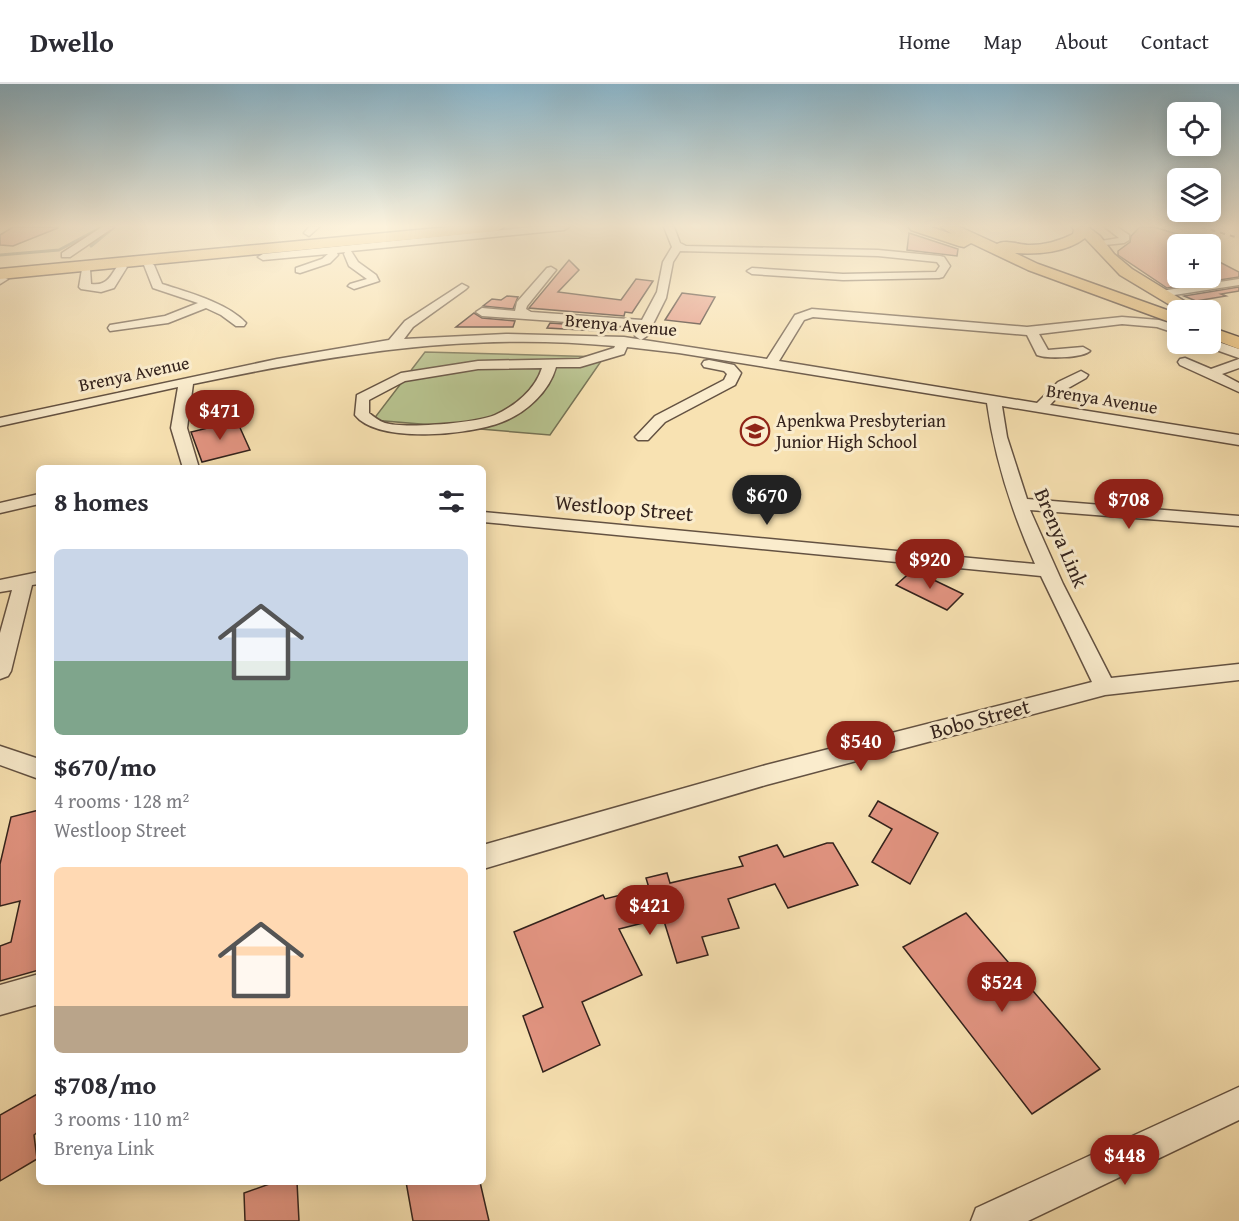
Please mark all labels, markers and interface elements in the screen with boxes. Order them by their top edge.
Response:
text: Dwello [30,21,114,62]
text: Home [899,26,950,57]
text: Map [983,26,1022,57]
text: About [1055,26,1108,57]
text: Contact [1141,26,1209,57]
map controls [1167,102,1221,354]
button: locate [1167,102,1221,156]
button: layers [1167,168,1221,222]
button: + [1167,234,1221,288]
button: − [1167,300,1221,354]
street label: Brenya Avenue [564,306,678,343]
street label: Brenya Avenue [76,349,192,398]
street label: Brenya Avenue [1044,376,1160,421]
pin: $471 [184,390,256,441]
text: $471 [199,395,241,424]
place label: Apenkwa Presbyterian Junior High School [774,407,946,455]
school or university icon: Apenkwa Presbyterian Junior High School [739,415,771,447]
pin: $670 [731,475,803,526]
pin: $708 [1093,479,1165,530]
text: $670 [746,480,788,509]
text: 8 homes [54,482,149,521]
street label: Brenya Link [1027,483,1096,593]
text: $708 [1108,484,1150,513]
icon: filters [435,485,468,518]
street label: Westloop Street [553,486,695,529]
pin: $920 [894,539,966,590]
text: $920 [909,544,951,573]
icon: home [207,588,315,696]
street label: Bobo Street [927,690,1034,747]
pin: $540 [825,721,897,772]
text: $540 [840,726,882,755]
text: $670/mo [54,747,156,786]
text: 4 rooms · 128 m² [54,786,189,815]
text: Westloop Street [54,815,186,844]
pin: $421 [614,885,686,936]
text: $421 [629,890,671,919]
icon: home [207,906,315,1014]
pin: $524 [966,962,1038,1013]
text: $524 [981,967,1023,996]
text: $708/mo [54,1065,156,1104]
text: 3 rooms · 110 m² [54,1104,189,1133]
text: Brenya Link [54,1133,154,1162]
pin: $448 [1089,1135,1161,1186]
text: $448 [1104,1140,1146,1169]

